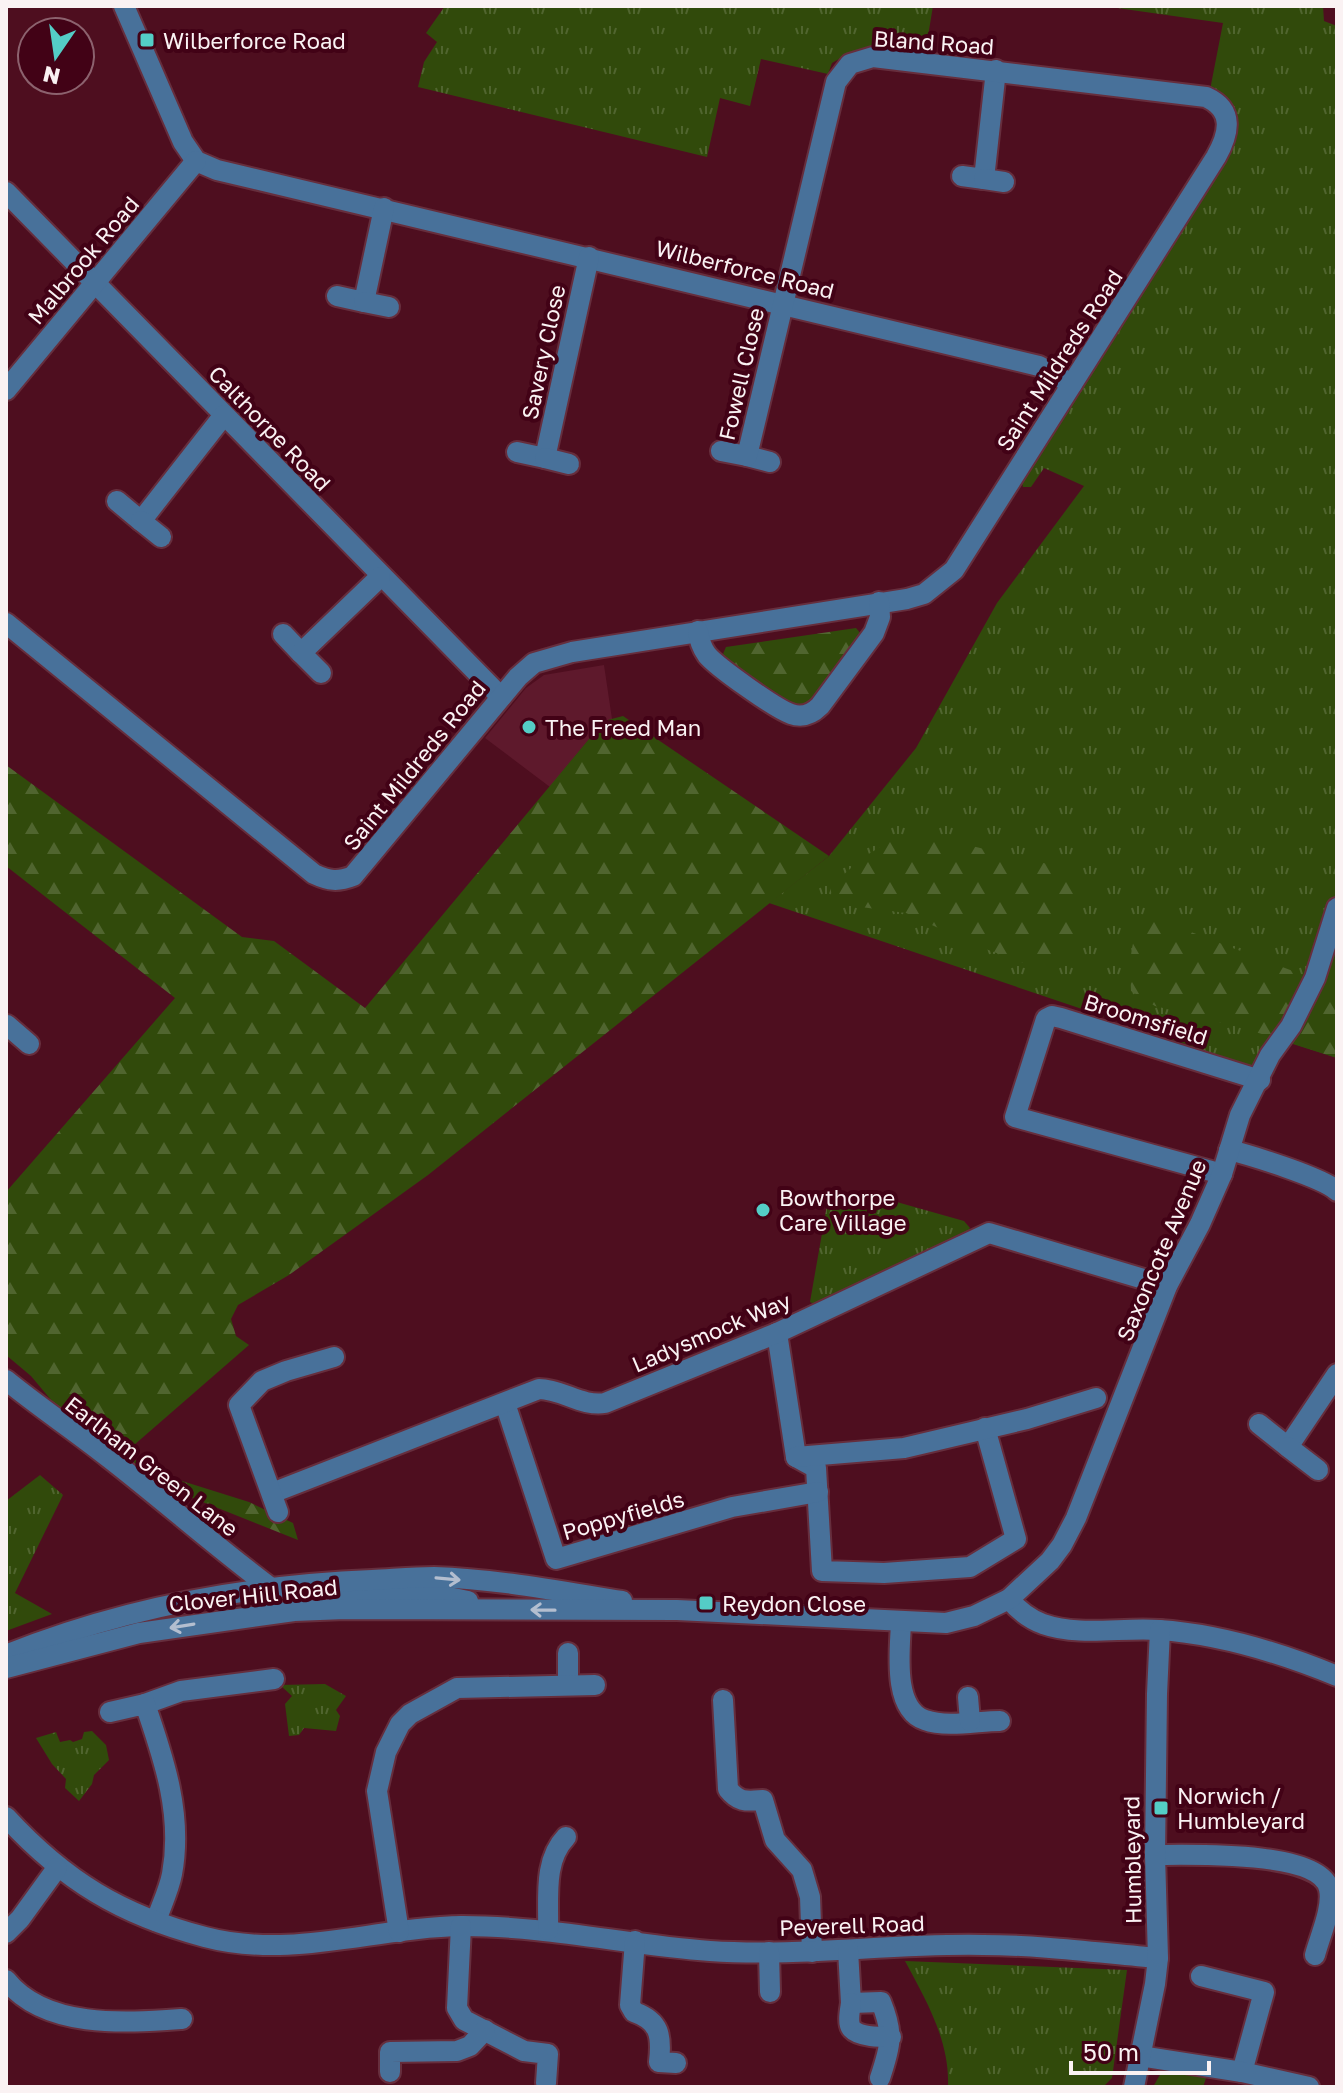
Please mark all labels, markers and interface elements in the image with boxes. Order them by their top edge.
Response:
north arrow [16,16,96,96]
street label: Bland Road [873,24,995,60]
place label: Wilberforce Road [163,27,346,54]
marker: Wilberforce Road [138,31,156,49]
text: N [40,61,63,91]
street label: Malbrook Road [22,191,144,329]
street label: Wilberforce Road [653,234,837,304]
street label: Saint Mildreds Road [990,264,1128,456]
street label: Savery Close [516,282,570,422]
street label: Fowell Close [713,305,769,443]
street label: Calthorpe Road [203,360,337,496]
street label: Saint Mildreds Road [337,675,491,855]
place label: The Freed Man [545,714,701,741]
marker: The Freed Man [520,718,538,736]
street label: Broomsfield [1081,987,1211,1051]
street label: Saxoncote Avenue [1111,1155,1211,1345]
place label: Bowthorpe Care Village [779,1184,906,1236]
marker: Bowthorpe Care Village [754,1201,772,1219]
street label: Ladysmock Way [628,1286,794,1378]
street label: Earlham Green Lane [60,1390,244,1542]
street label: Poppyfields [559,1485,687,1545]
one-way arrow [434,1571,461,1586]
street label: Clover Hill Road [167,1573,339,1617]
place label: Reydon Close [722,1590,866,1617]
marker: Reydon Close [697,1594,715,1612]
one-way arrow [530,1603,557,1618]
one-way arrow [170,1619,195,1634]
place label: Norwich / Humbleyard [1177,1782,1305,1834]
street label: Humbleyard [1117,1796,1147,1924]
marker: Norwich / Humbleyard [1152,1799,1170,1817]
street label: Peverell Road [779,1909,925,1941]
scale bar [1071,2025,1209,2075]
text: 50 m [1083,2037,1139,2066]

